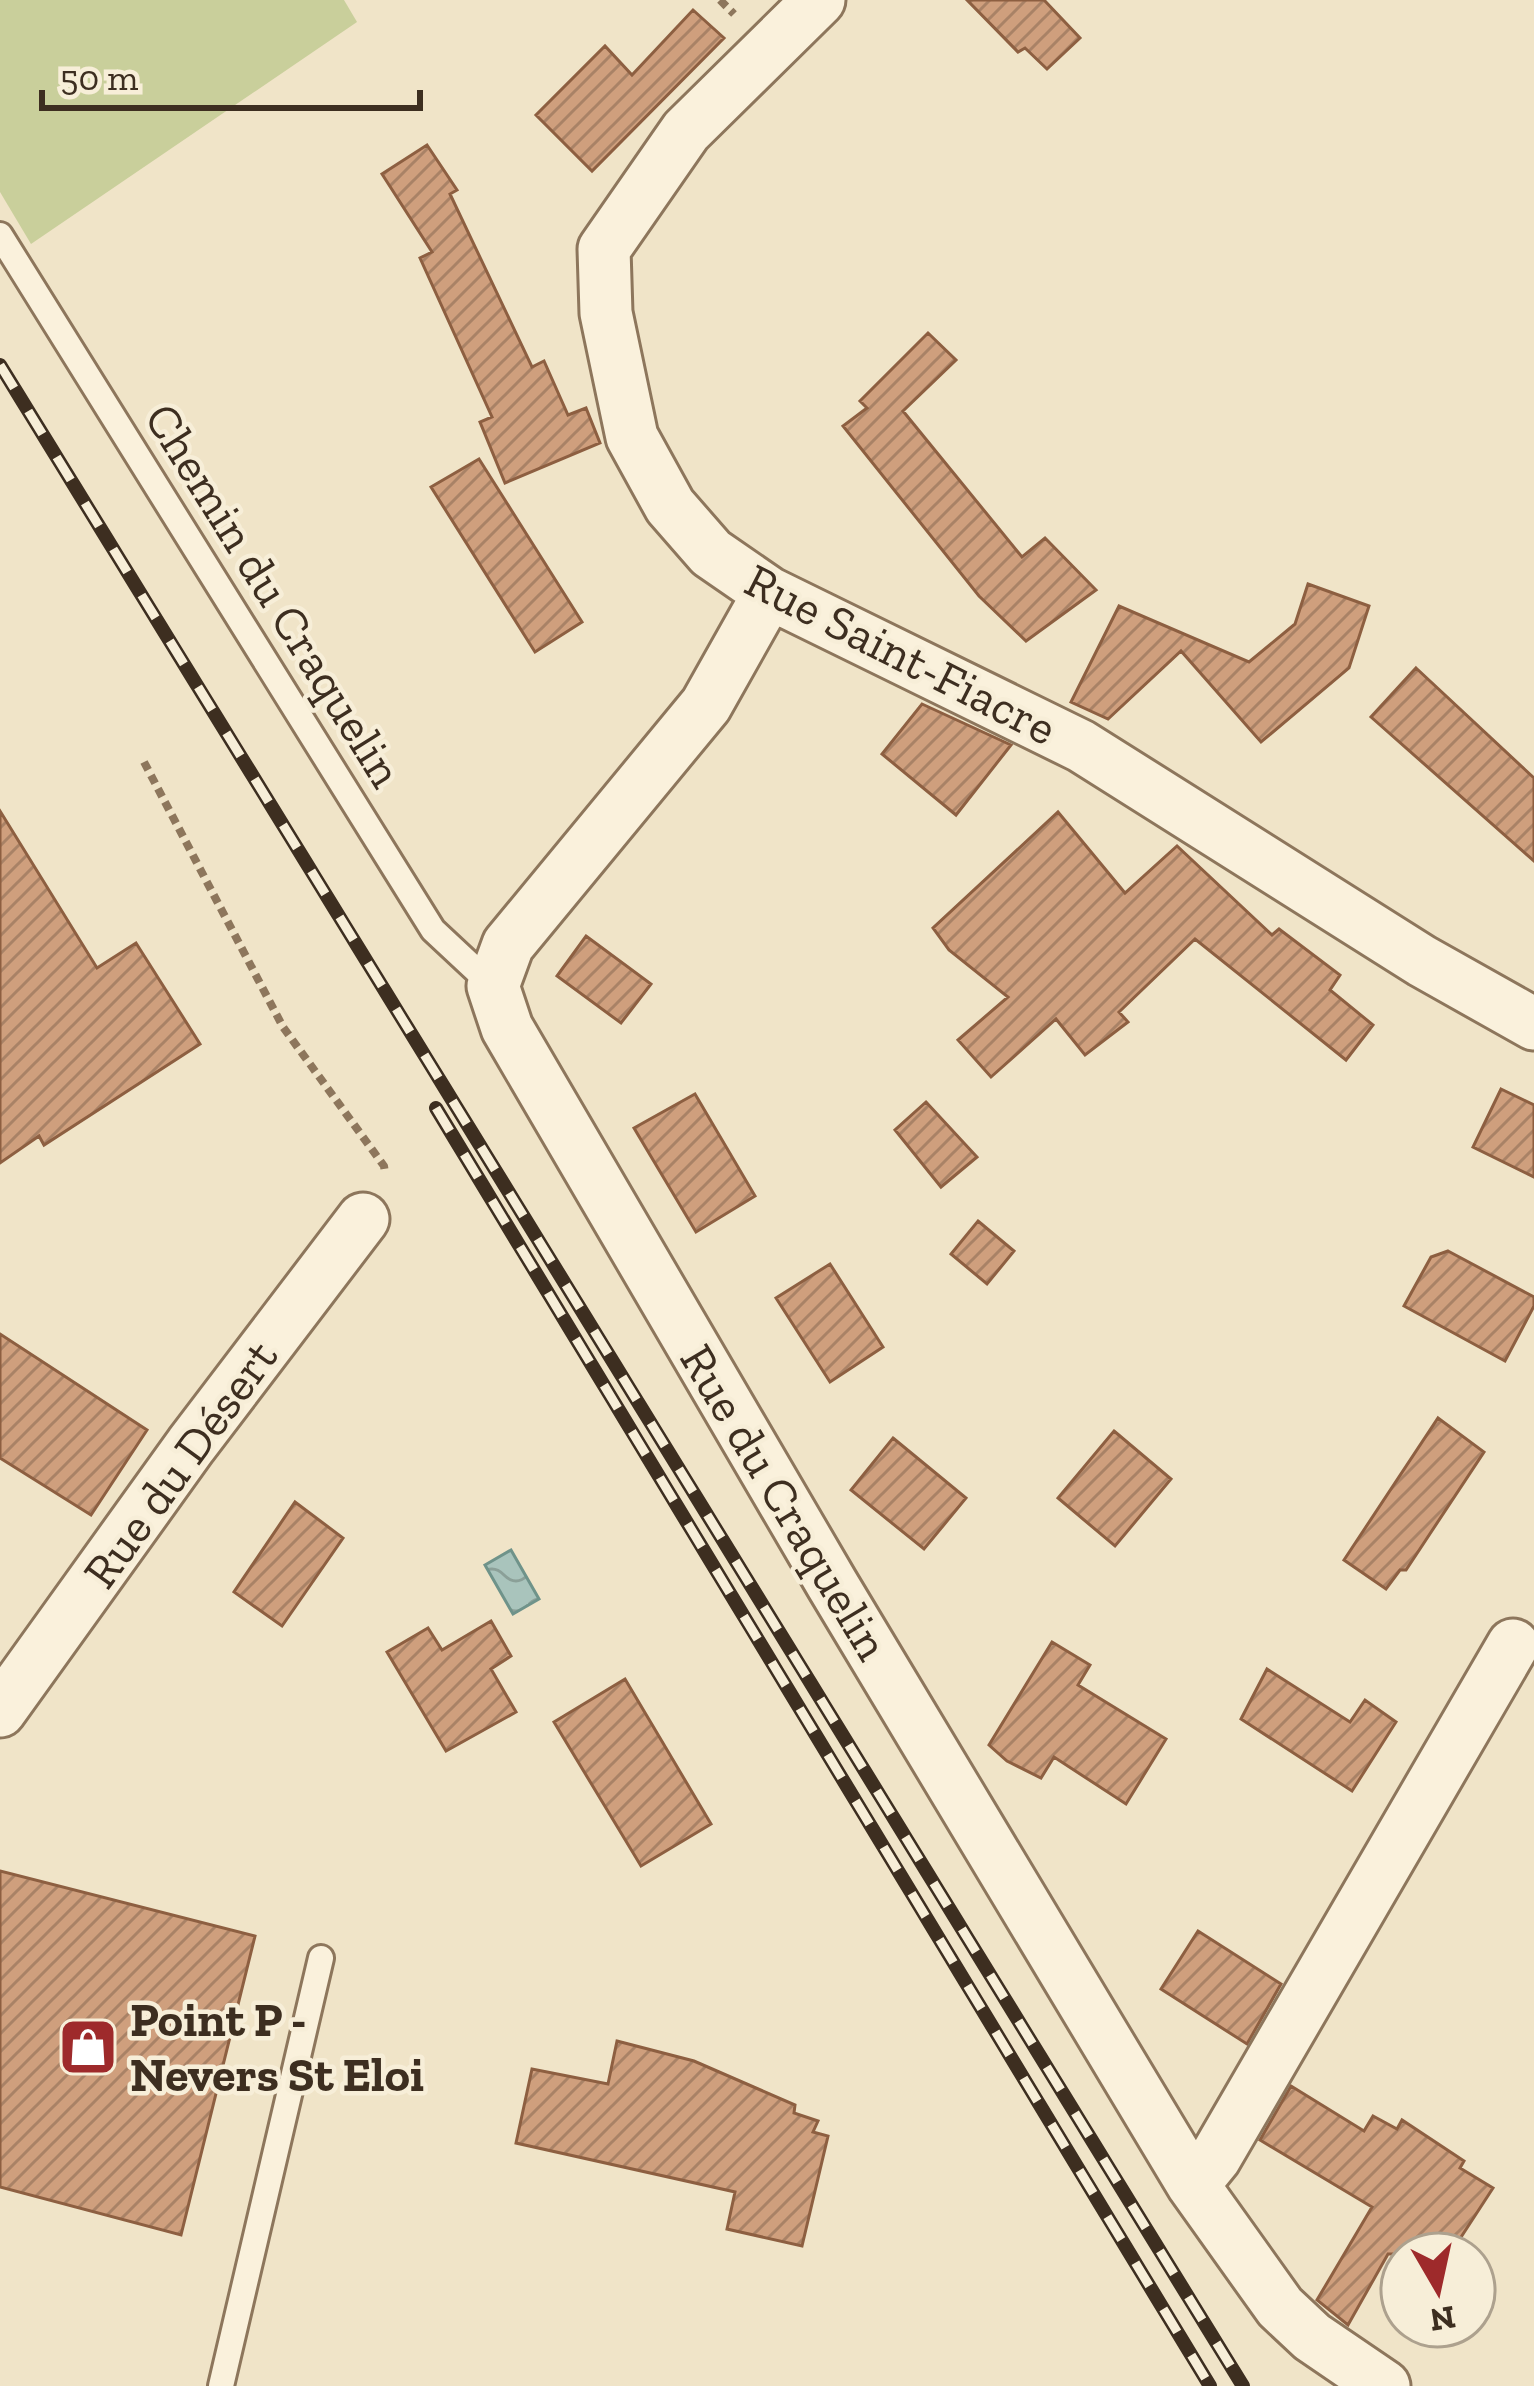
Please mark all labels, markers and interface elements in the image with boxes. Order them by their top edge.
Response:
scale bar [42,36,420,110]
text: 50 m [60,56,138,99]
street label: Chemin du Craquelin [133,393,415,798]
street label: Rue Saint-Fiacre [736,551,1066,757]
street label: Rue du Désert [71,1329,289,1599]
street label: Rue du Craquelin [669,1334,902,1670]
place label: Point P - Nevers St Eloi [130,1991,424,2103]
shop icon: Point P - Nevers St Eloi [57,2016,119,2078]
north arrow [1378,2230,1498,2350]
text: N [1427,2298,1458,2340]

